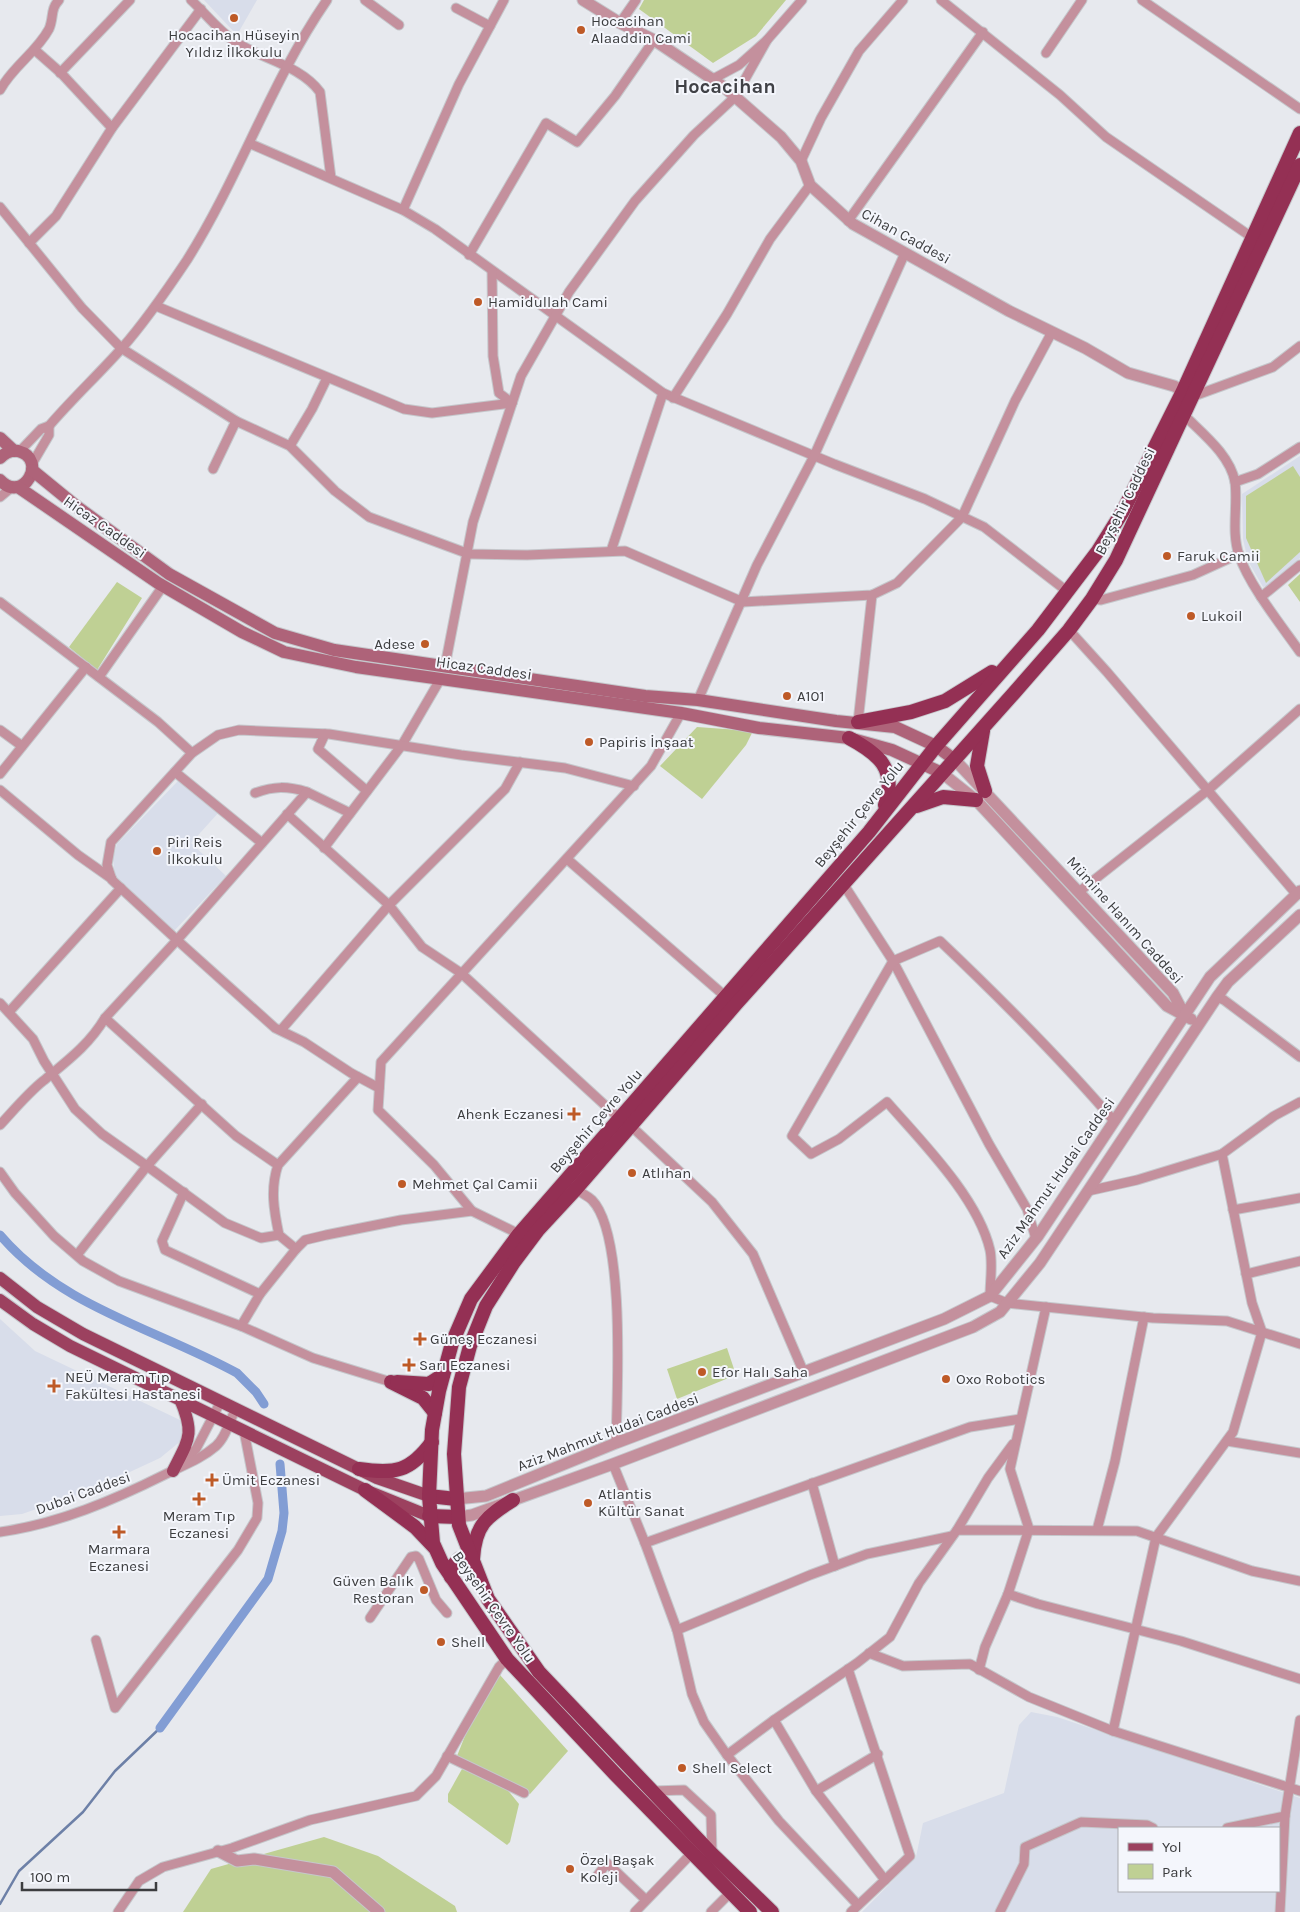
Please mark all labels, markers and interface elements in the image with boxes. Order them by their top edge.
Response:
marker: Hocacihan Hüseyin Yıldız İlkokulu [228,12,240,24]
place label: Hocacihan Alaaddin Cami [591,12,691,47]
marker: Hocacihan Alaaddin Cami [575,24,587,36]
place label: Hocacihan Hüseyin Yıldız İlkokulu [168,26,300,61]
district label: Hocacihan [674,75,776,98]
street label: Cihan Caddesi [858,204,954,268]
place label: Hamidullah Cami [488,293,608,311]
marker: Hamidullah Cami [472,296,484,308]
street label: Beyşehir Caddesi [1091,444,1159,558]
street label: Hicaz Caddesi [60,492,150,562]
place label: Faruk Camii [1177,547,1260,565]
marker: Faruk Camii [1161,550,1173,562]
place label: Lukoil [1201,607,1242,625]
marker: Lukoil [1185,610,1197,622]
place label: Adese [374,635,415,653]
marker: Adese [419,638,431,650]
street label: Hicaz Caddesi [435,652,533,684]
place label: A101 [797,687,824,705]
marker: A101 [781,690,793,702]
place label: Papiris İnşaat [599,733,694,751]
marker: Papiris İnşaat [583,736,595,748]
street label: Beyşehir Çevre Yolu [810,757,908,871]
place label: Piri Reis İlkokulu [167,833,223,868]
marker: Piri Reis İlkokulu [151,845,163,857]
street label: Mümine Hanım Caddesi [1063,853,1187,987]
street label: Beyşehir Çevre Yolu [546,1065,646,1177]
street label: Aziz Mahmut Hudai Caddesi [993,1094,1119,1262]
place label: Ahenk Eczanesi [457,1105,564,1123]
marker: Ahenk Eczanesi [568,1108,580,1120]
place label: Atlıhan [642,1164,691,1182]
marker: Atlıhan [626,1167,638,1179]
place label: Mehmet Çal Camii [412,1175,538,1193]
marker: Mehmet Çal Camii [396,1178,408,1190]
place label: Güneş Eczanesi [430,1330,538,1348]
marker: Güneş Eczanesi [414,1333,426,1345]
place label: Sarı Eczanesi [419,1356,510,1374]
marker: Sarı Eczanesi [403,1359,415,1371]
place label: Efor Halı Saha [712,1363,808,1381]
marker: Efor Halı Saha [696,1366,708,1378]
place label: NEÜ Meram Tıp Fakültesi Hastanesi [65,1368,201,1403]
place label: Oxo Robotics [956,1370,1045,1388]
marker: Oxo Robotics [940,1373,952,1385]
marker: NEÜ Meram Tıp Fakültesi Hastanesi [47,1379,61,1393]
street label: Aziz Mahmut Hudai Caddesi [515,1389,701,1475]
street label: Dubai Caddesi [33,1468,133,1518]
place label: Ümit Eczanesi [222,1471,320,1489]
marker: Ümit Eczanesi [206,1474,218,1486]
place label: Atlantis Kültür Sanat [598,1485,685,1520]
marker: Meram Tıp Eczanesi [193,1493,205,1505]
marker: Atlantis Kültür Sanat [582,1497,594,1509]
place label: Meram Tıp Eczanesi [163,1507,235,1542]
marker: Marmara Eczanesi [113,1526,125,1538]
place label: Marmara Eczanesi [88,1540,150,1575]
street label: Beyşehir Çevre Yolu [449,1548,539,1666]
place label: Güven Balık Restoran [333,1572,414,1607]
marker: Güven Balık Restoran [418,1584,430,1596]
place label: Shell [451,1633,485,1651]
marker: Shell [435,1636,447,1648]
place label: Shell Select [692,1759,772,1777]
marker: Shell Select [676,1762,688,1774]
legend [1118,1827,1280,1892]
text: Yol [1162,1838,1182,1856]
place label: Özel Başak Koleji [580,1851,654,1886]
scale bar [22,1860,156,1892]
marker: Özel Başak Koleji [564,1863,576,1875]
text: Park [1162,1863,1192,1881]
text: 100 m [30,1868,70,1886]

